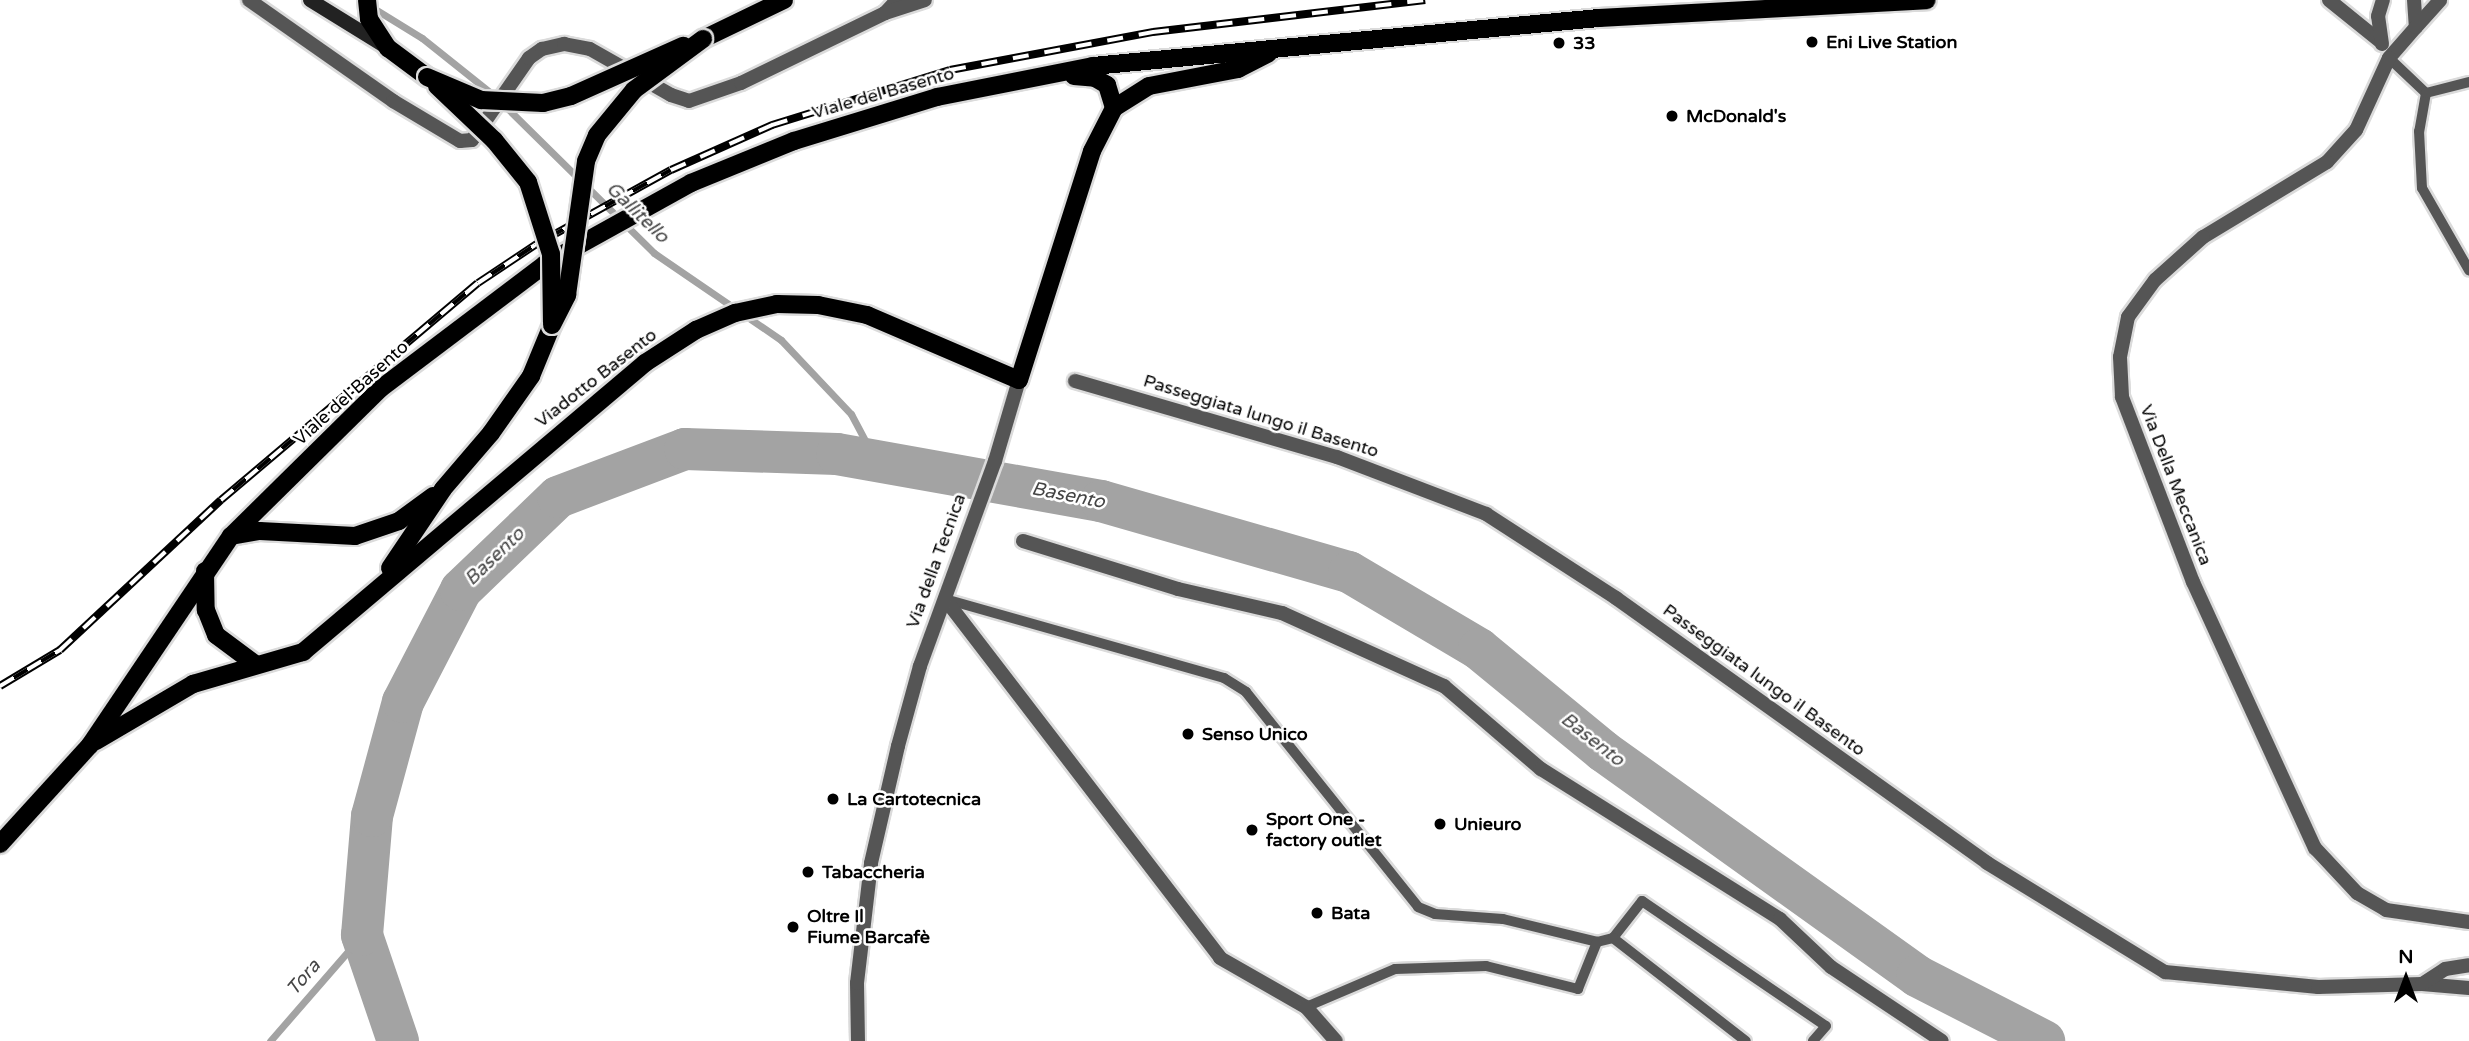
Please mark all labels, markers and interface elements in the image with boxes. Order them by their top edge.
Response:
place label: Eni Live Station [1826,31,1957,53]
place label: 33 [1573,32,1596,54]
marker: Eni Live Station [1804,34,1820,50]
marker: 33 [1551,35,1567,51]
street label: Viale del Basento [809,62,957,124]
place label: McDonald's [1686,105,1786,127]
marker: McDonald's [1664,108,1680,124]
water label: Gallitello [601,178,673,248]
street label: Viadotto Basento [531,324,661,432]
street label: Viale del Basento [289,336,413,450]
street label: Passeggiata lungo il Basento [1141,370,1381,462]
street label: Via Della Meccanica [2135,402,2217,568]
water label: Basento [1030,478,1106,514]
street label: Via della Tecnica [902,491,970,631]
water label: Basento [461,523,529,591]
street label: Passeggiata lungo il Basento [1659,599,1869,761]
water label: Basento [1556,708,1628,772]
place label: Senso Unico [1202,723,1308,745]
marker: Senso Unico [1180,726,1196,742]
place label: La Cartotecnica [847,788,981,810]
marker: La Cartotecnica [825,791,841,807]
place label: Sport One - factory outlet [1266,809,1382,852]
place label: Unieuro [1454,813,1521,835]
marker: Unieuro [1432,816,1448,832]
marker: Sport One - factory outlet [1244,822,1260,838]
place label: Tabaccheria [822,861,925,883]
marker: Tabaccheria [800,864,816,880]
place label: Bata [1331,902,1370,924]
marker: Bata [1309,905,1325,921]
place label: Oltre Il Fiume Barcafè [807,906,930,948]
marker: Oltre Il Fiume Barcafè [785,919,801,935]
north arrow [2371,943,2441,1013]
text: N [2398,946,2414,968]
water label: Tora [282,955,326,1001]

